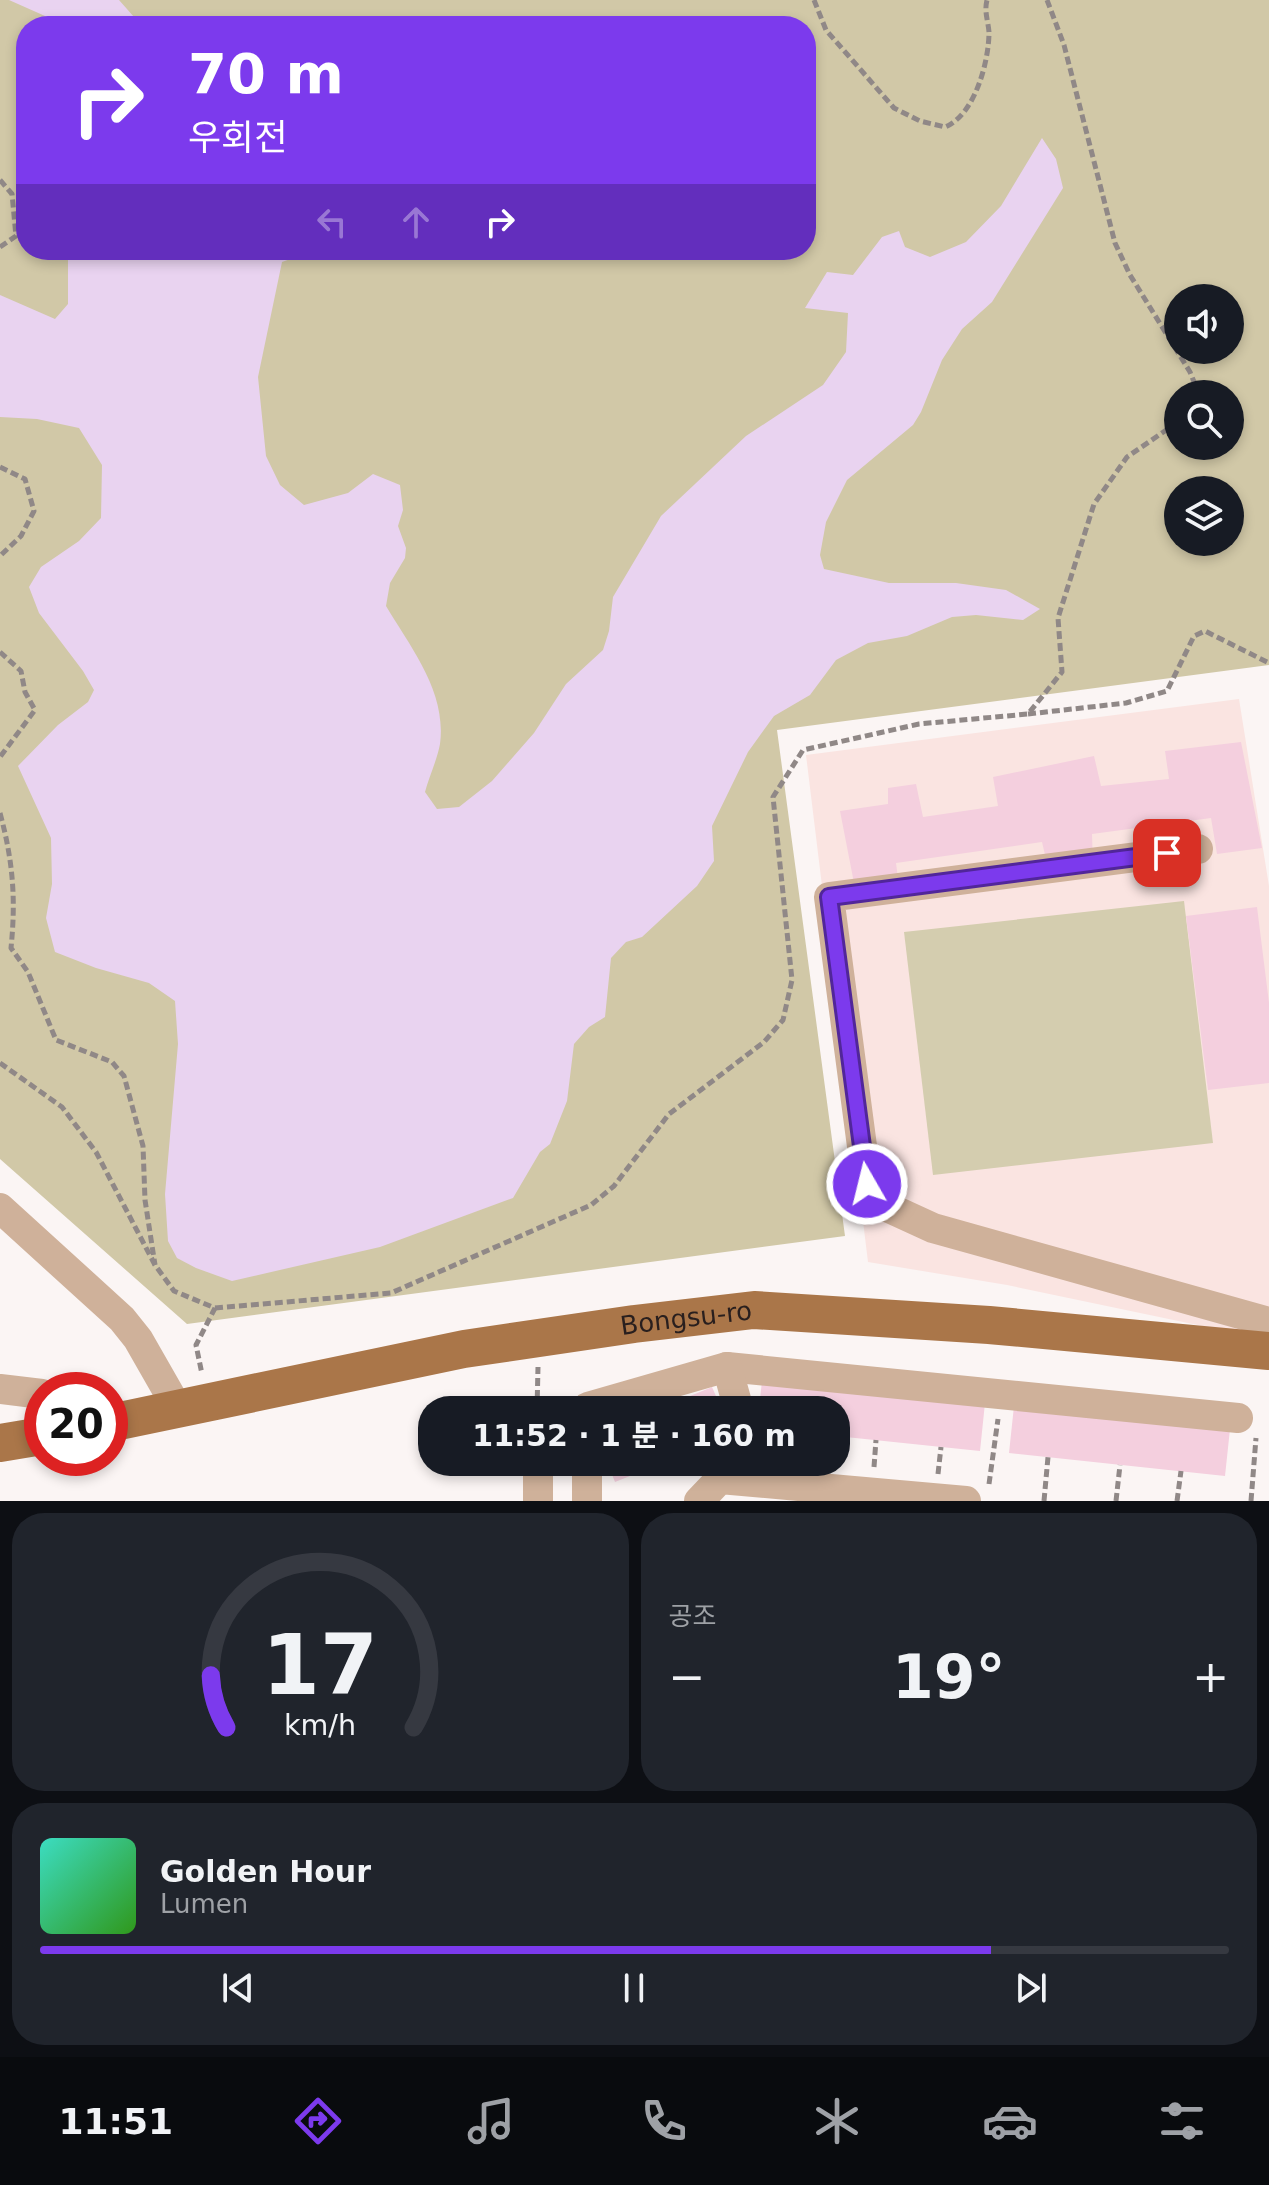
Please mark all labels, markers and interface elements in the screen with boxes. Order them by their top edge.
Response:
text: 70 m [188,41,344,106]
icon: right [56,48,160,152]
text: 우회전 [188,117,287,158]
icon: left [310,200,354,244]
icon: ahead [394,200,438,244]
icon: right [478,200,522,244]
map controls [1164,284,1244,556]
button: sound [1164,284,1244,364]
button: search [1164,380,1244,460]
button: layers [1164,476,1244,556]
pin [1133,819,1201,887]
icon: arrive [1145,831,1189,875]
position arrow [825,1142,909,1226]
street label: Bongsu-ro [618,1295,754,1341]
speed limit sign: 20 [24,1372,128,1476]
text: 11:52 · 1 분 · 160 m [472,1418,796,1453]
text: 공조 [669,1601,716,1631]
text: 17 [262,1617,378,1714]
text: 19° [892,1642,1006,1712]
text: − [669,1651,705,1702]
text: + [1192,1651,1229,1702]
text: km/h [284,1708,356,1742]
text: Golden Hour [160,1854,371,1889]
text: Lumen [160,1889,248,1919]
icon: previous [216,1966,260,2010]
icon: pause [612,1966,656,2010]
icon: next [1009,1966,1053,2010]
icon: directions [290,2093,346,2149]
icon: music [463,2093,519,2149]
icon: phone [636,2093,692,2149]
icon: climate [809,2093,865,2149]
icon: car [982,2093,1038,2149]
icon: filters [1154,2093,1210,2149]
text: 11:51 [58,2101,173,2142]

